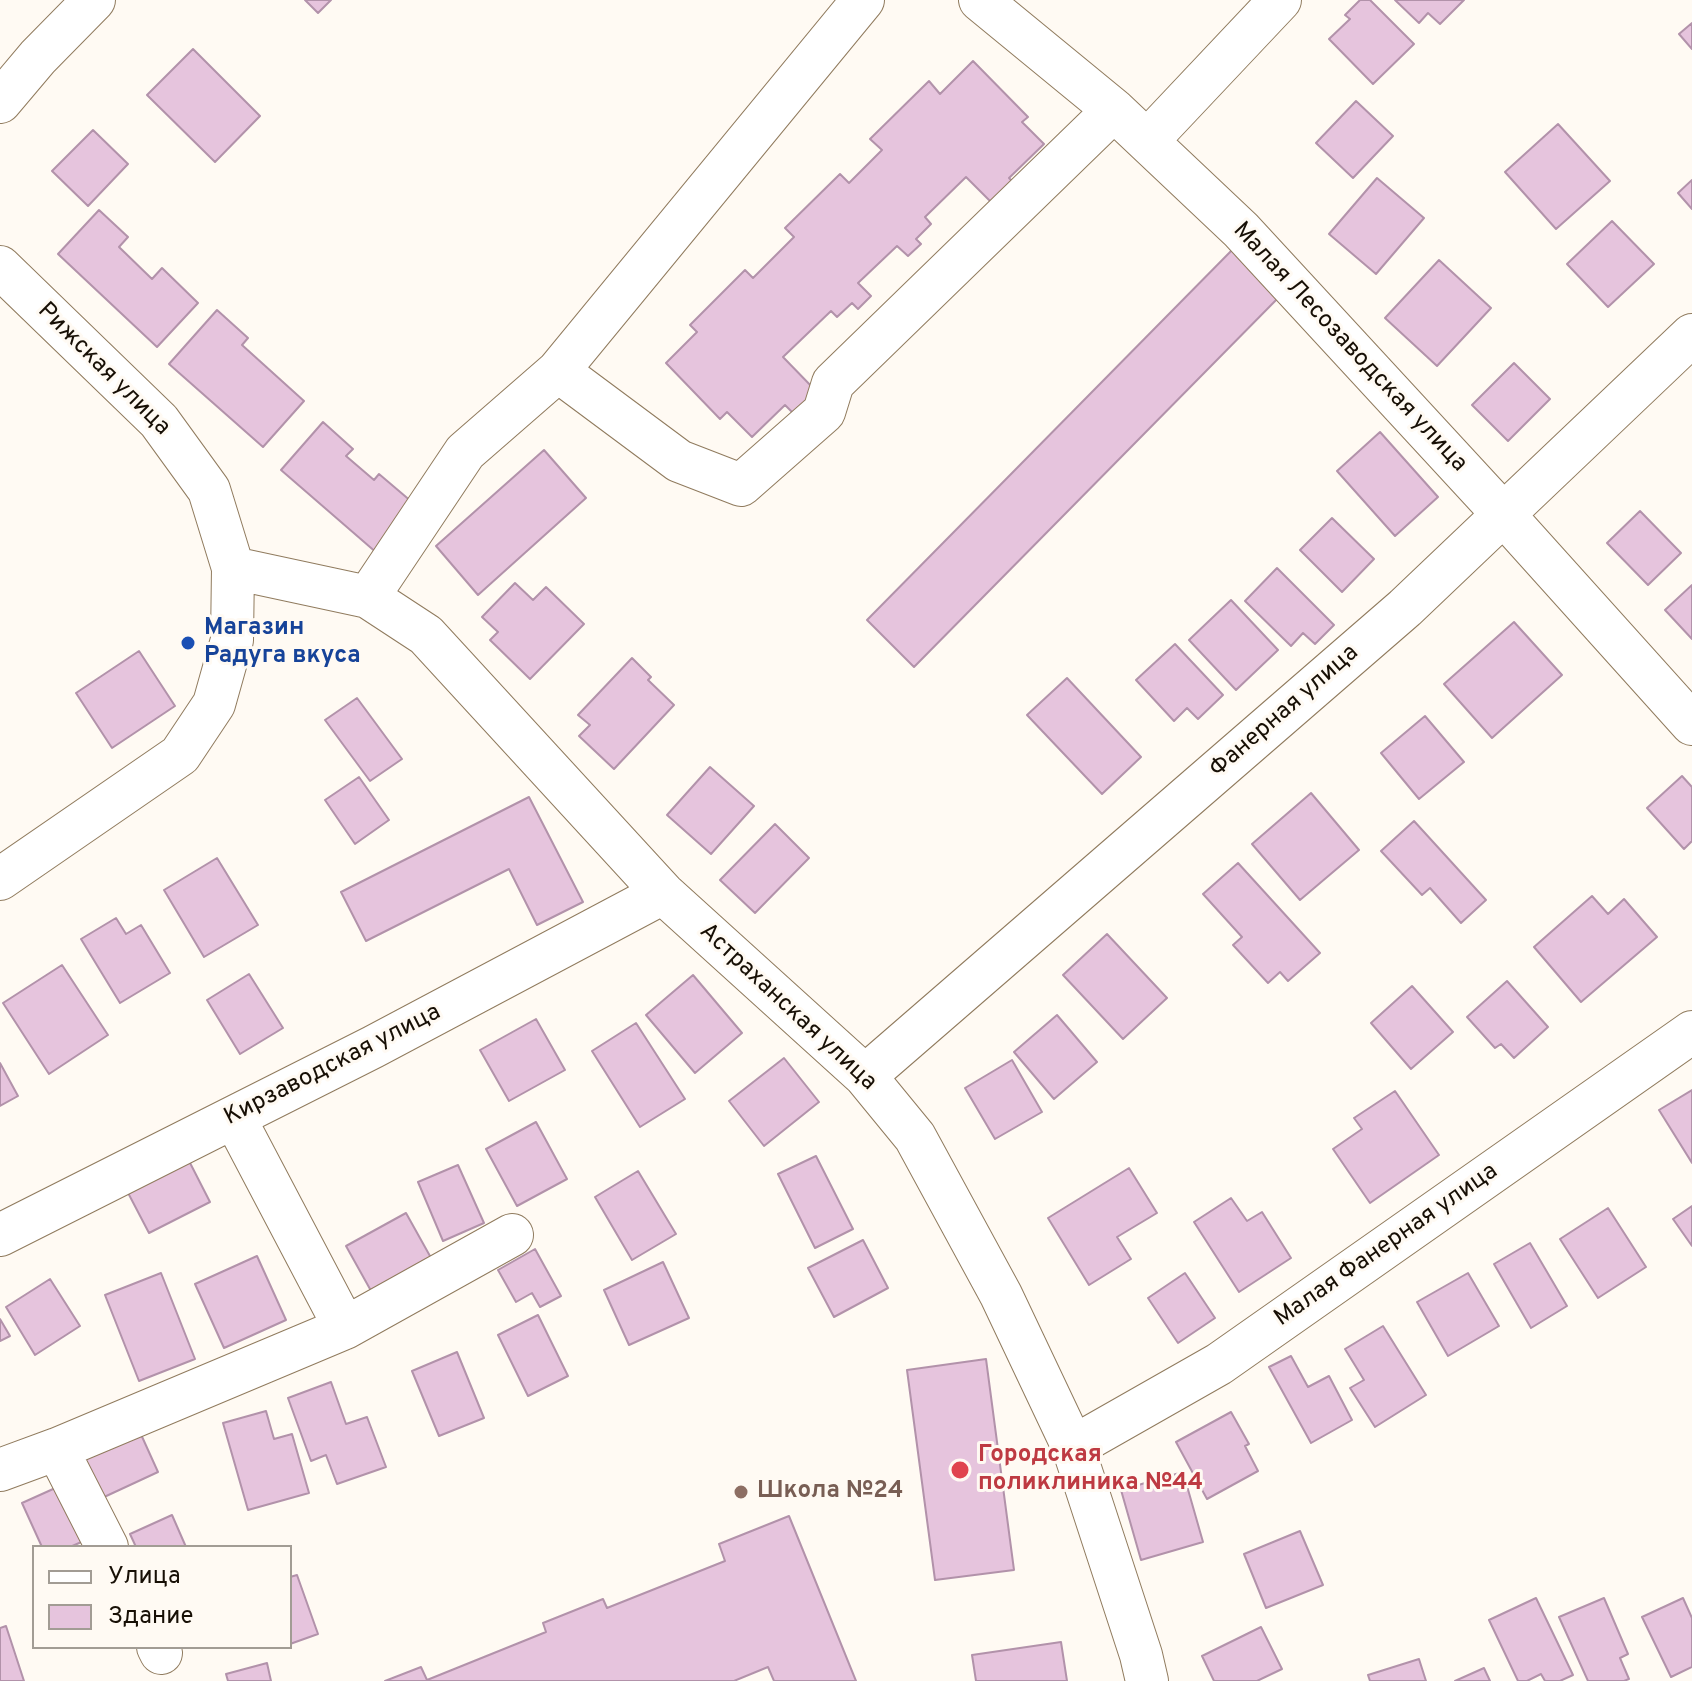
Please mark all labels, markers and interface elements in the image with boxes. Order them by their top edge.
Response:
street label: Малая Лесозаводская улица [1226,217,1472,479]
street label: Рижская улица [31,298,175,442]
place label: Магазин Радуга вкуса [204,615,361,671]
marker: Магазин Радуга вкуса [179,634,197,652]
street label: Фанерная улица [1205,640,1365,784]
street label: Астраханская улица [692,918,882,1098]
street label: Кирзаводская улица [220,999,446,1133]
street label: Малая Фанерная улица [1270,1158,1504,1334]
place label: Городская поликлиника №44 [978,1442,1203,1498]
marker: Городская поликлиника №44 [949,1459,971,1481]
place label: Школа №24 [757,1478,903,1506]
marker: Школа №24 [732,1483,750,1501]
legend [32,1545,292,1649]
text: Улица [108,1562,181,1592]
text: Здание [108,1602,194,1632]

